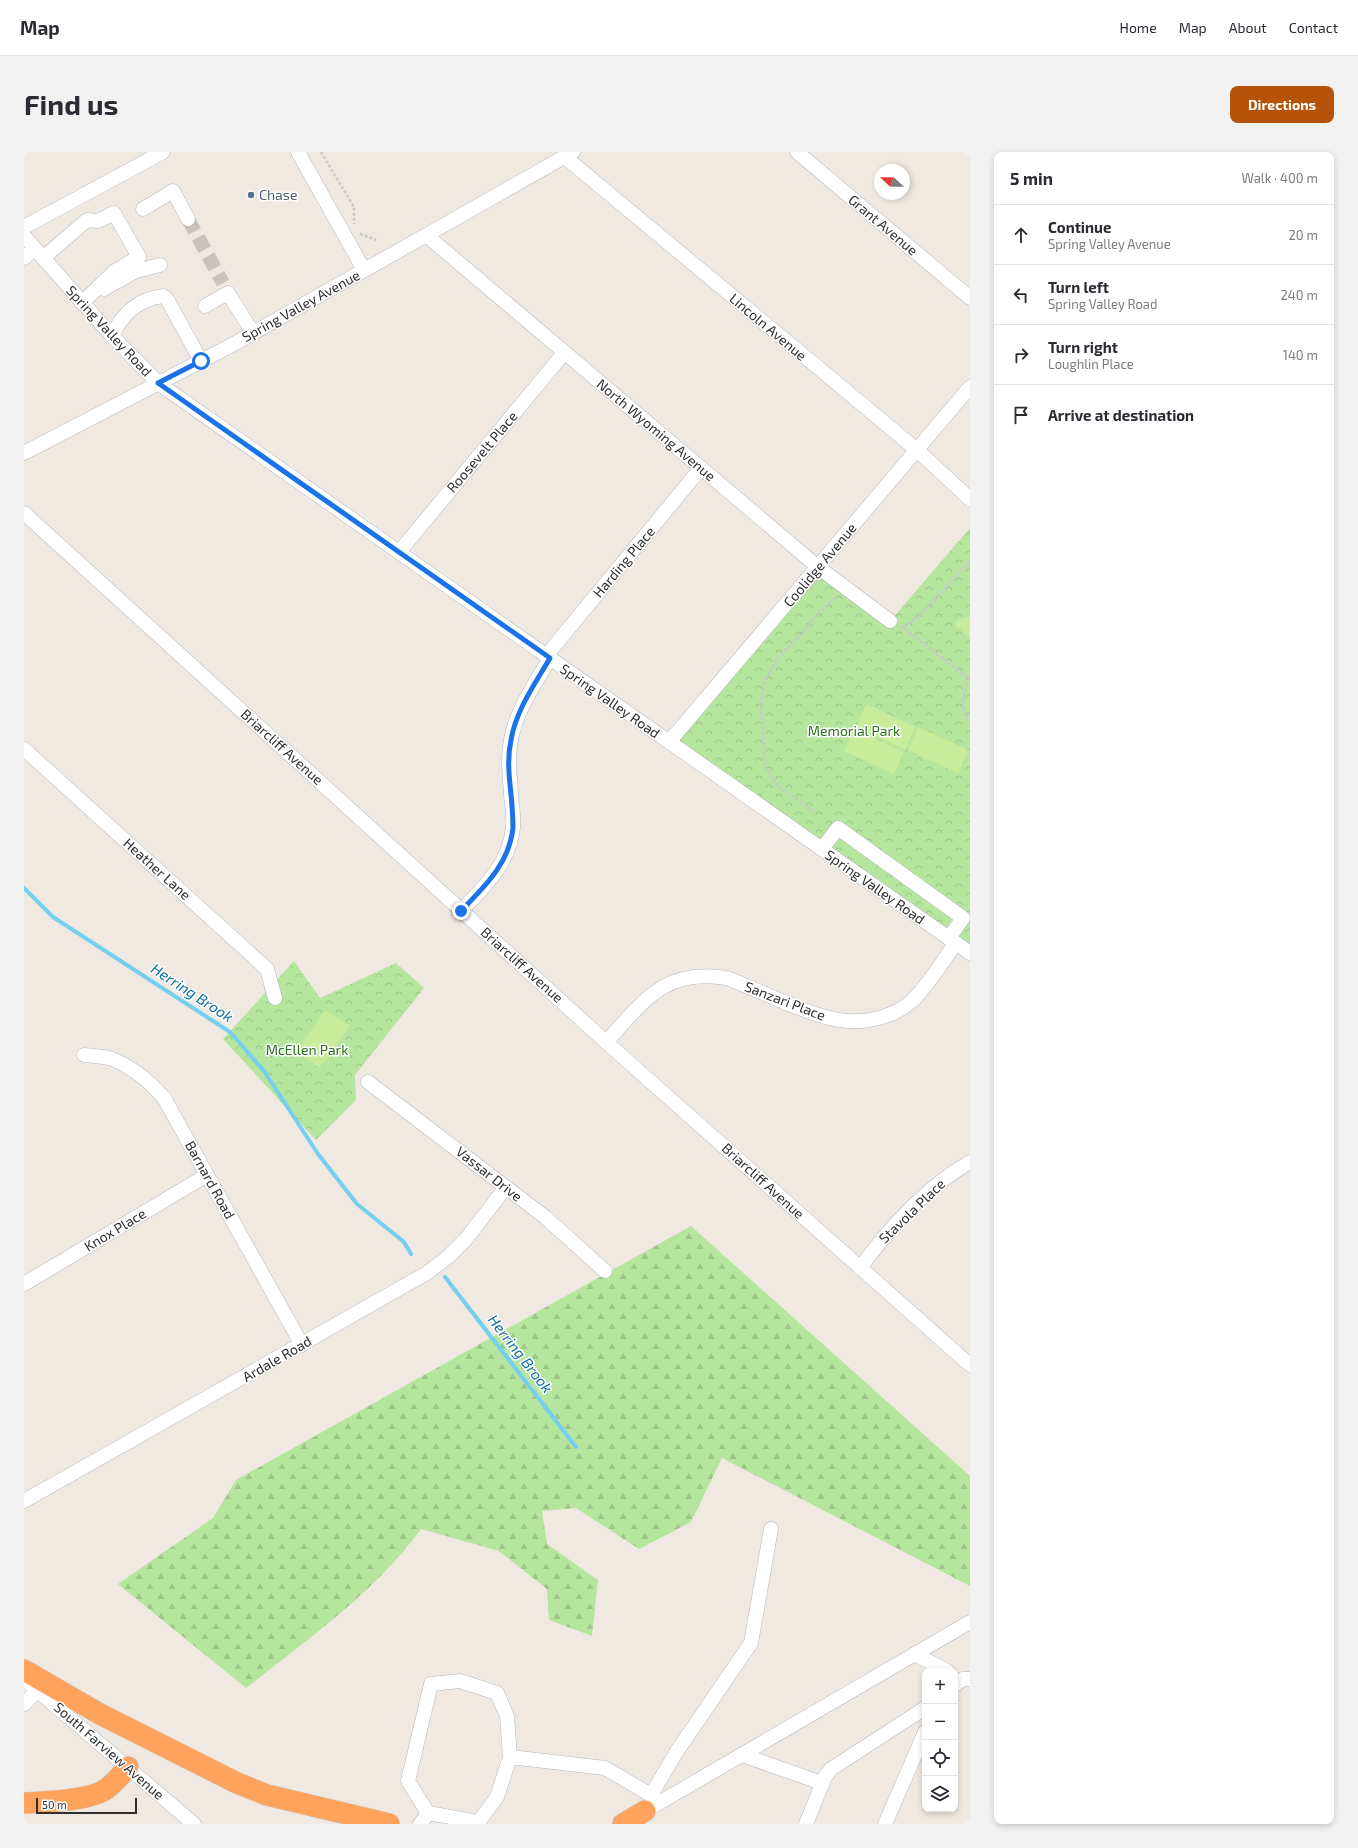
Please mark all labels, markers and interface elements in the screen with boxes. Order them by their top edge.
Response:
text: Map [20,16,60,39]
text: Home [1120,19,1157,36]
text: Map [1179,19,1207,36]
text: About [1229,19,1267,36]
text: Contact [1289,19,1338,36]
button: Directions [1230,86,1334,123]
text: Find us [24,87,118,121]
north arrow [874,164,910,200]
text: 5 min [1010,168,1053,188]
text: Walk · 400 m [1242,170,1318,186]
place label: Chase [259,186,297,203]
marker: Chase [246,190,256,200]
street label: Grant Avenue [845,191,921,259]
text: Continue [1048,218,1111,236]
icon: ahead [1010,224,1032,246]
text: 20 m [1289,227,1318,243]
text: Spring Valley Avenue [1048,236,1171,252]
street label: Spring Valley Avenue [239,266,363,345]
text: Turn left [1048,278,1109,296]
street label: Spring Valley Road [63,282,156,380]
icon: left [1010,284,1032,306]
text: 240 m [1281,287,1318,303]
street label: Lincoln Avenue [726,289,810,364]
text: Spring Valley Road [1048,296,1157,312]
text: Turn right [1048,338,1118,356]
icon: right [1010,344,1032,366]
text: 140 m [1283,347,1318,363]
route start [192,352,210,370]
text: Loughlin Place [1048,356,1134,372]
street label: North Wyoming Avenue [593,375,719,484]
icon: arrive [1010,404,1032,426]
text: Arrive at destination [1048,406,1194,424]
street label: Roosevelt Place [443,408,521,496]
street label: Coolidge Avenue [780,519,860,610]
street label: Harding Place [589,523,658,601]
street label: Spring Valley Road [557,660,663,741]
street label: Briarcliff Avenue [238,705,327,788]
park label: Memorial Park [808,722,900,739]
street label: Heather Lane [120,834,194,903]
street label: Spring Valley Road [822,846,928,927]
route end [452,902,470,920]
street label: Briarcliff Avenue [478,923,567,1006]
water label: Herring Brook [148,959,237,1025]
street label: Sanzari Place [742,977,828,1024]
park label: McEllen Park [266,1041,348,1058]
street label: Barnard Road [182,1138,239,1222]
street label: Briarcliff Avenue [719,1139,808,1222]
street label: Vassar Drive [453,1142,526,1205]
street label: Stavola Place [875,1175,948,1246]
street label: Knox Place [81,1204,149,1255]
water label: Herring Brook [485,1311,557,1396]
street label: Ardale Road [239,1332,314,1385]
map controls [922,1668,958,1812]
button: + [922,1668,958,1704]
street label: South Farview Avenue [51,1698,168,1803]
button: − [922,1704,958,1740]
button: locate [922,1740,958,1776]
button: layers [922,1776,958,1812]
scale bar [36,1796,137,1815]
text: 50 m [42,1798,67,1811]

